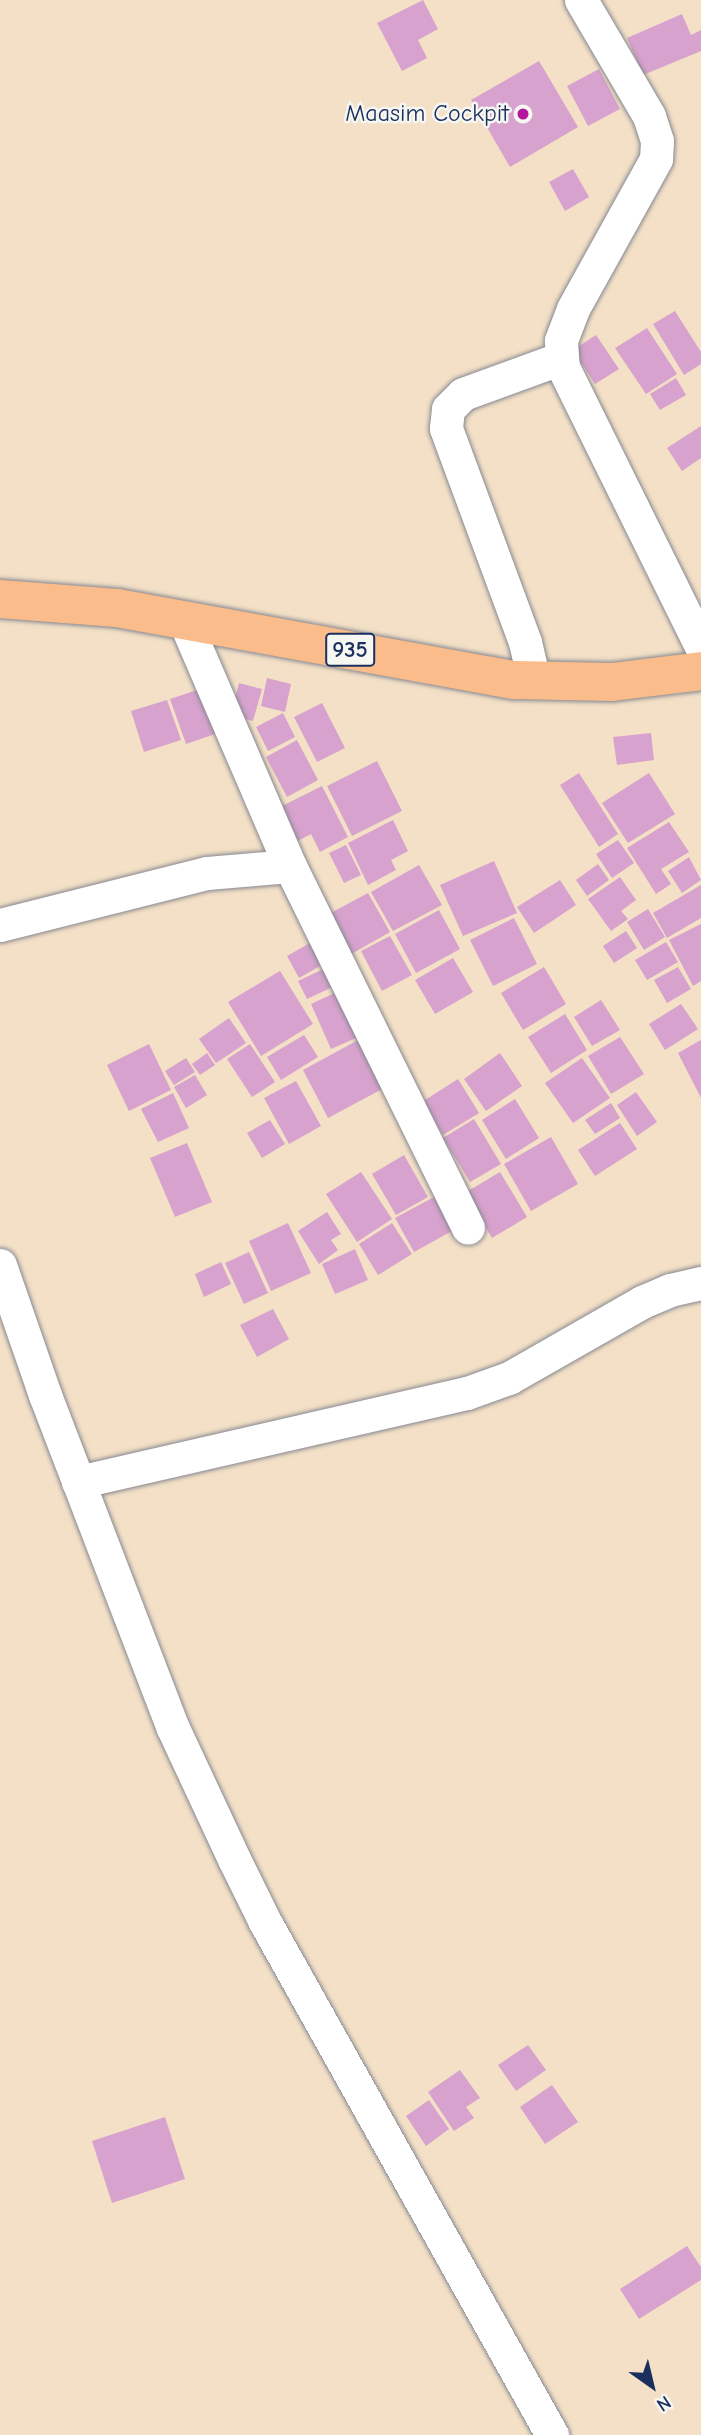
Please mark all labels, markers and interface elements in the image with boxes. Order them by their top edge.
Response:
place label: Maasim Cockpit [345,100,509,128]
marker: Maasim Cockpit [515,106,531,122]
road number: 935 [324,630,376,670]
north arrow [617,2351,687,2421]
text: N [652,2391,675,2416]

